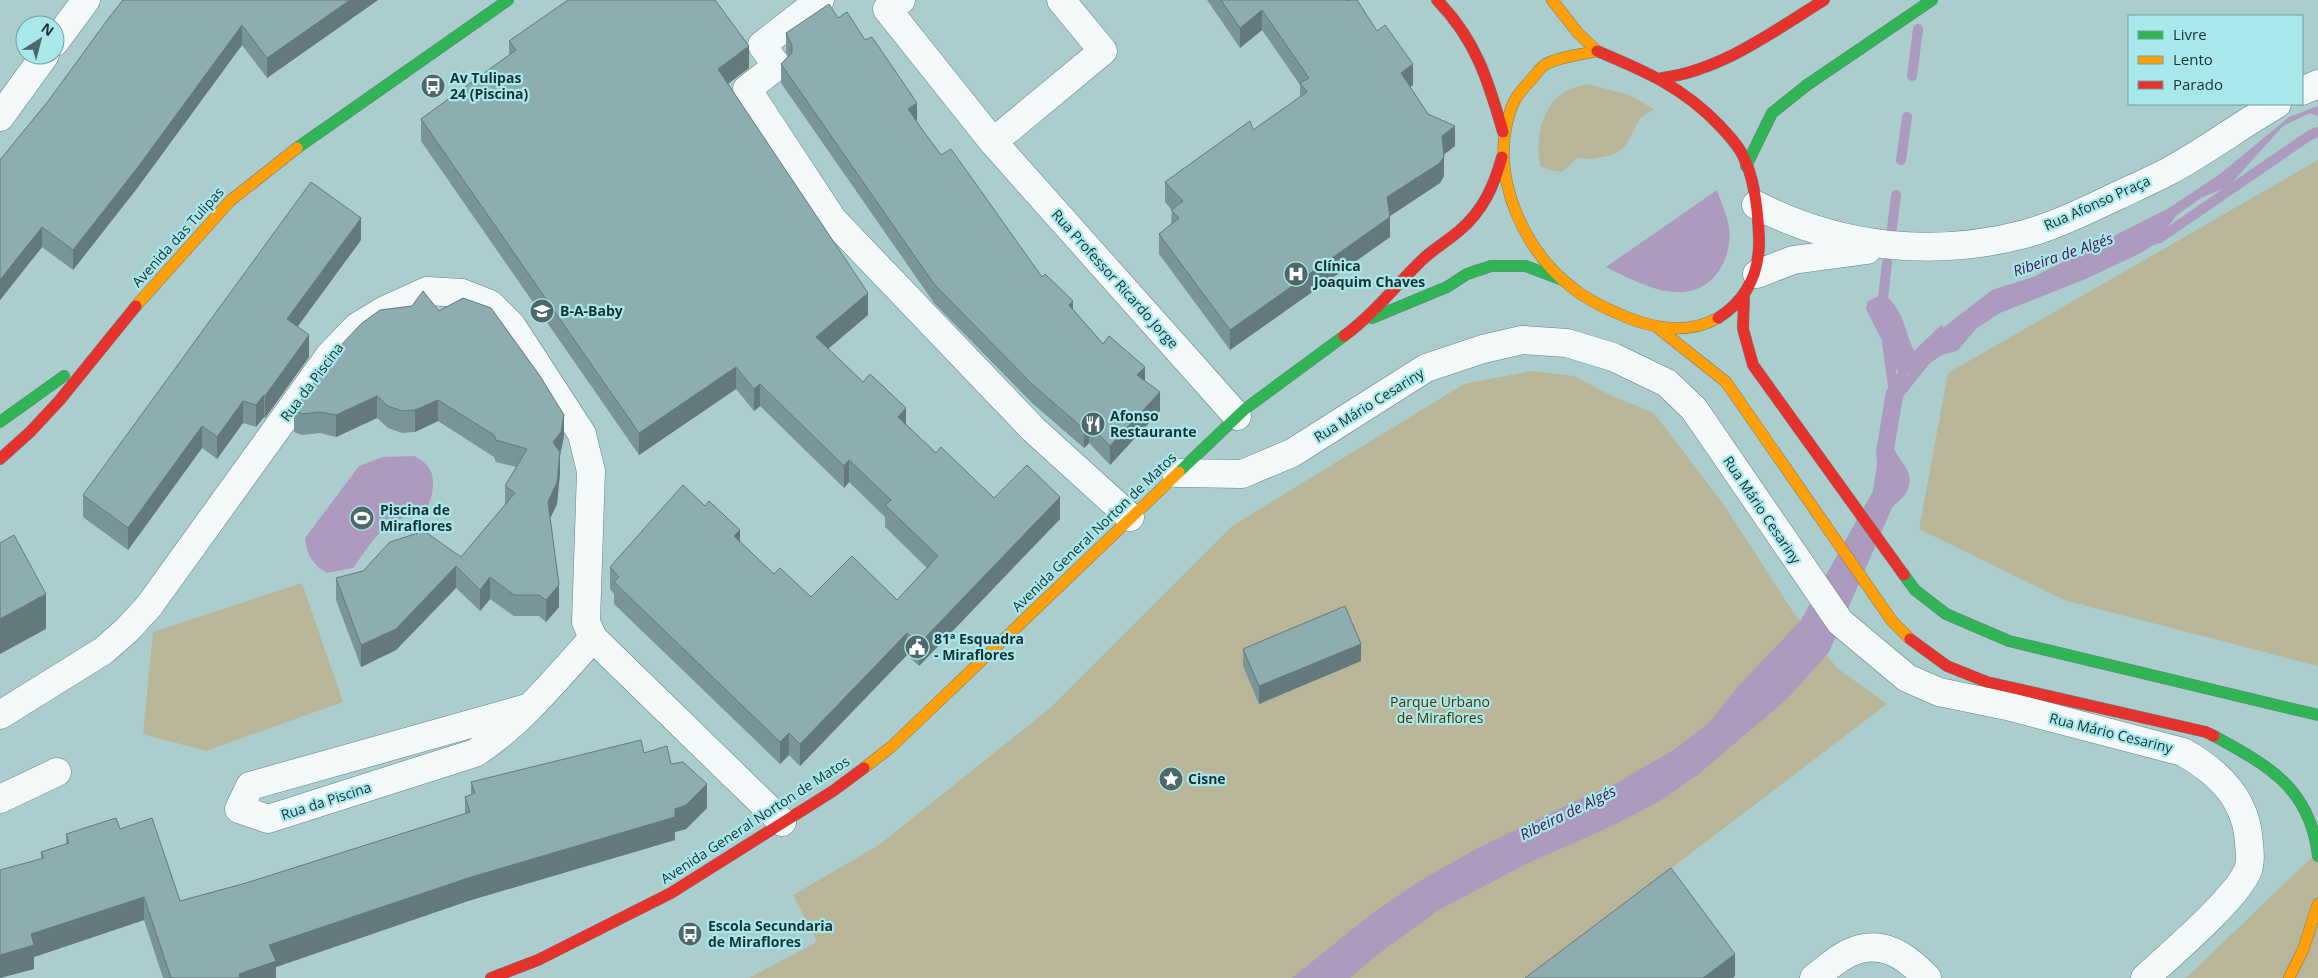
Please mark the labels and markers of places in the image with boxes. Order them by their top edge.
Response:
place label: Av Tulipas 24 (Piscina) [450,68,529,103]
bus stop icon: Av Tulipas 24 (Piscina) [420,73,446,99]
place label: Clínica Joaquim Chaves [1312,256,1425,291]
hospital icon: Clínica Joaquim Chaves [1283,261,1309,287]
school or university icon: B-A-Baby [529,298,555,324]
place label: B-A-Baby [560,301,623,320]
place label: Afonso Restaurante [1110,406,1197,441]
restaurant icon: Afonso Restaurante [1080,411,1106,437]
place label: Piscina de Miraflores [380,500,452,535]
sports icon: Piscina de Miraflores [349,505,375,531]
place label: 81ª Esquadra - Miraflores [934,629,1024,664]
public building icon: 81ª Esquadra - Miraflores [904,634,930,660]
place icon: Cisne [1158,766,1184,792]
place label: Cisne [1188,769,1226,788]
place label: Escola Secundaria de Miraflores [708,916,833,951]
bus stop icon: Escola Secundaria de Miraflores [677,921,703,947]

